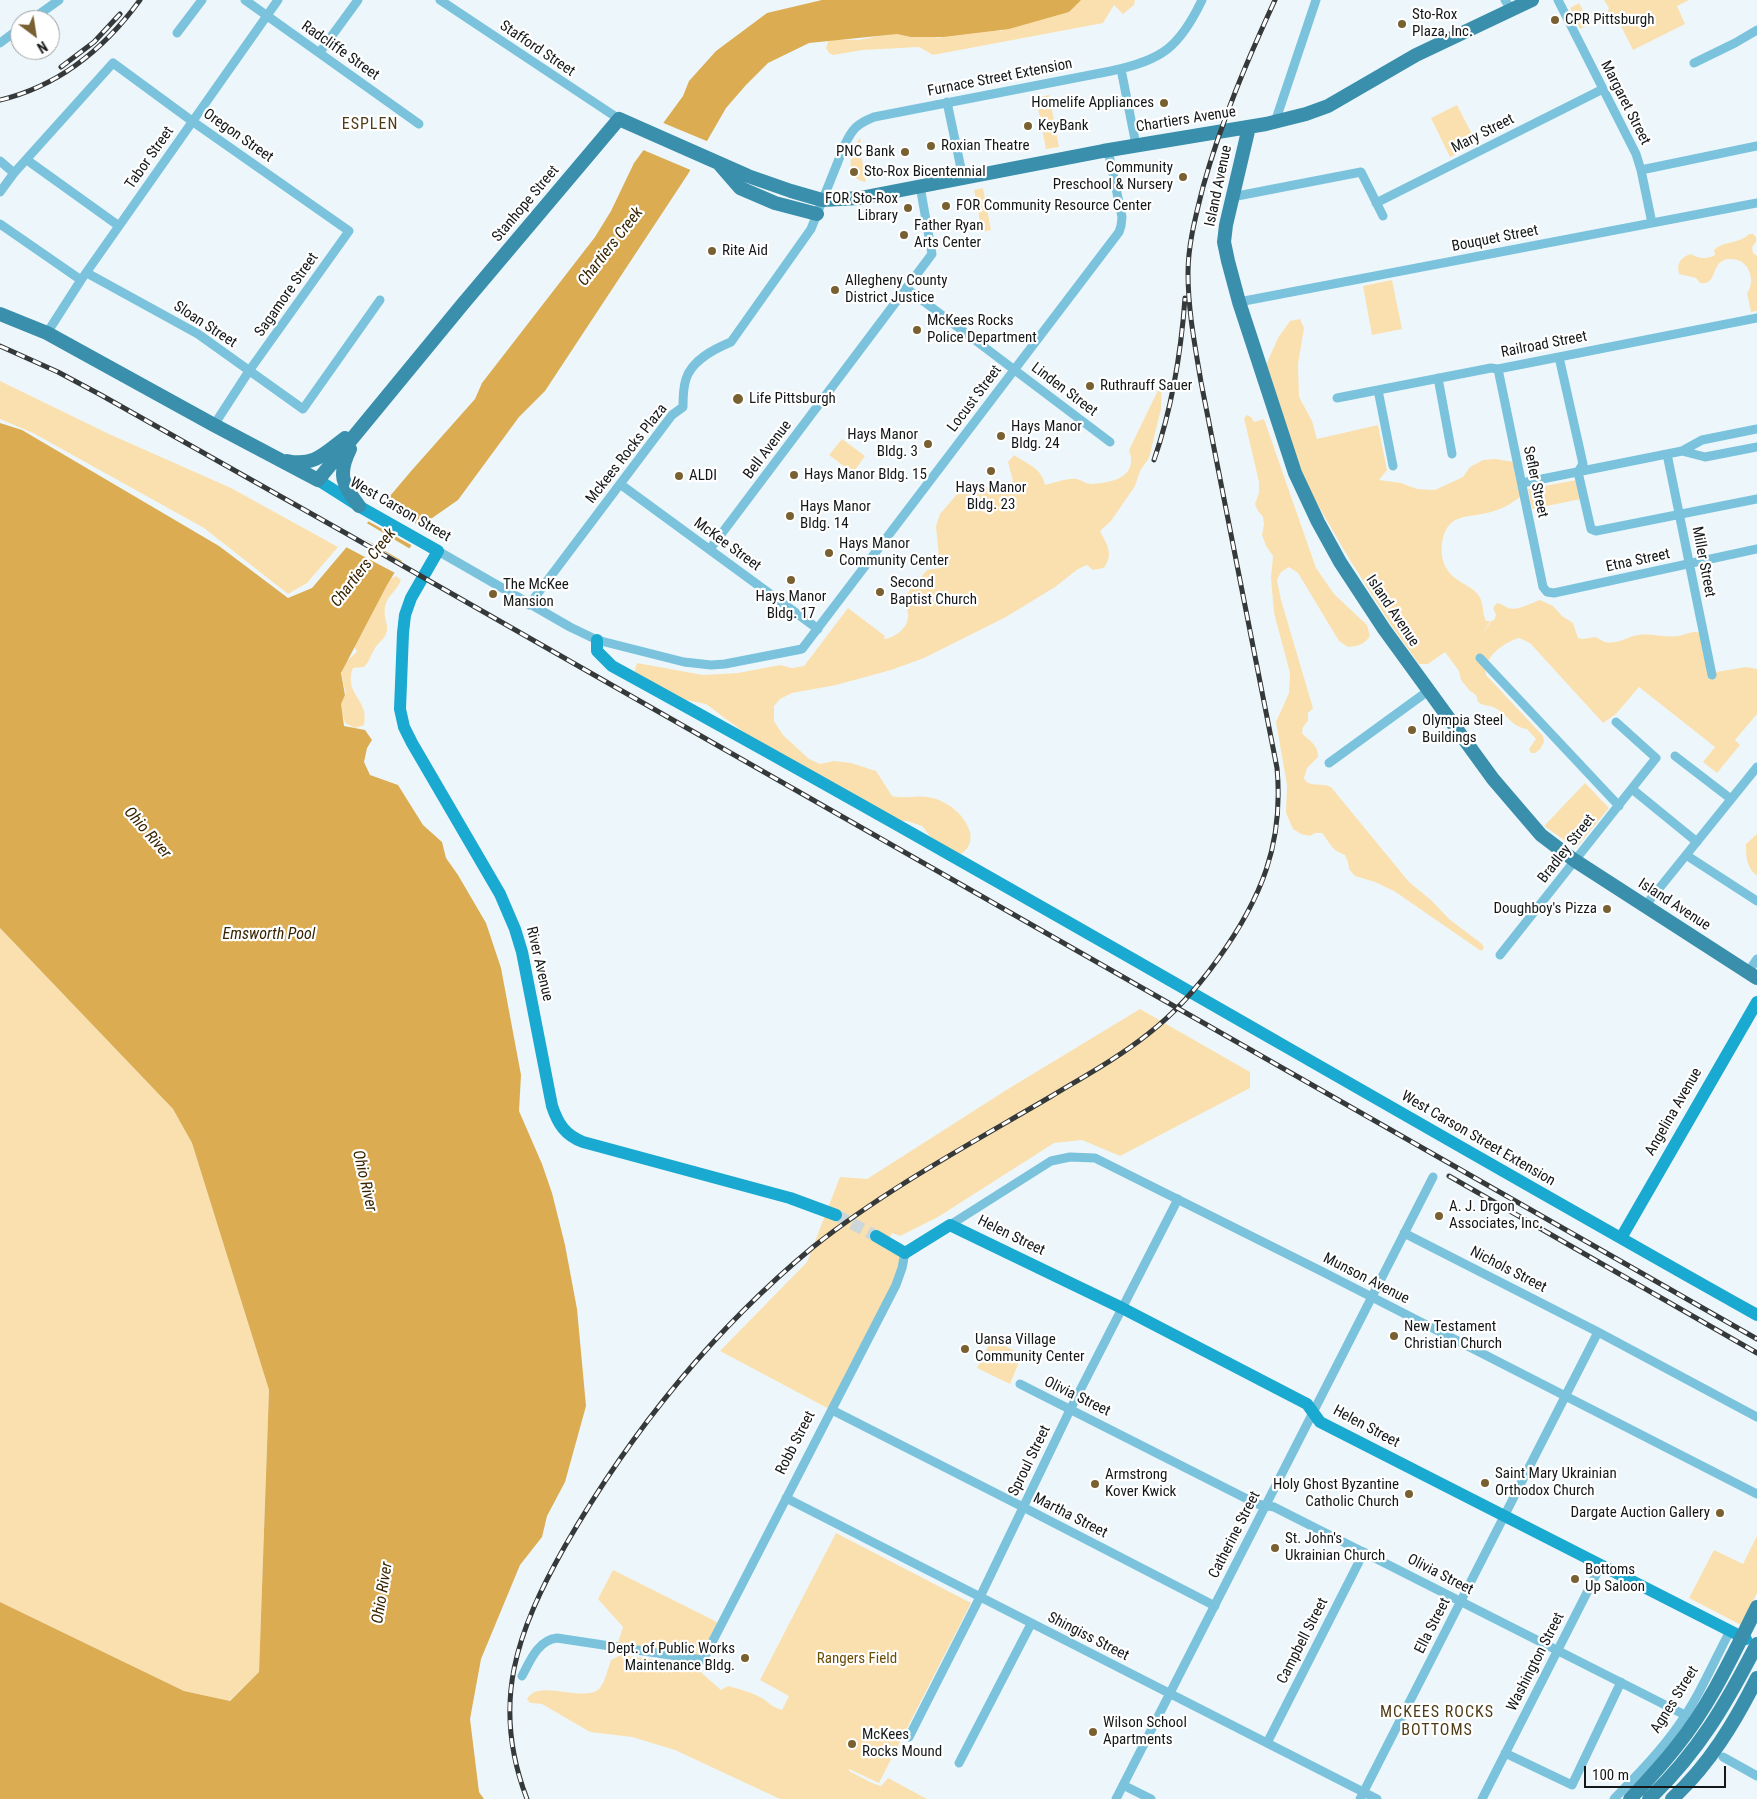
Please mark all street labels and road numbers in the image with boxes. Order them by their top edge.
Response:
street label: Radcliffe Street [297,17,383,85]
street label: Stafford Street [496,17,578,81]
street label: Furnace Street Extension [926,55,1074,101]
street label: Margaret Street [1596,58,1654,148]
street label: Chartiers Avenue [1135,103,1237,137]
street label: Oregon Street [200,105,276,167]
street label: Mary Street [1449,111,1517,157]
street label: Tabor Street [122,123,178,193]
street label: Island Avenue [1202,144,1236,228]
street label: Stanhope Street [489,162,563,246]
street label: Bouquet Street [1450,222,1540,256]
street label: Sagamore Street [251,250,323,340]
street label: Sloan Street [170,298,240,352]
street label: Railroad Street [1499,328,1589,362]
street label: Linden Street [1027,359,1101,421]
street label: Locust Street [944,362,1006,436]
street label: Mckees Rocks Plaza [583,401,671,507]
street label: Bell Avenue [740,417,796,483]
street label: Sefler Street [1519,445,1551,519]
street label: West Carson Street [346,474,454,546]
street label: McKee Street [690,515,764,575]
street label: Miller Street [1687,525,1719,599]
street label: Etna Street [1604,545,1672,577]
street label: Island Avenue [1361,572,1423,650]
street label: Bradley Street [1535,811,1599,887]
street label: Island Avenue [1634,875,1714,935]
street label: River Avenue [522,925,556,1003]
street label: Angelina Avenue [1642,1065,1706,1159]
street label: West Carson Street Extension [1398,1088,1558,1190]
street label: Helen Street [974,1212,1048,1260]
street label: Nichols Street [1467,1243,1549,1297]
street label: Munson Avenue [1320,1250,1412,1308]
street label: Olivia Street [1041,1373,1113,1421]
street label: Helen Street [1330,1402,1402,1452]
street label: Robb Street [772,1408,820,1478]
street label: Sproul Street [1005,1423,1055,1499]
street label: Catherine Street [1205,1488,1265,1582]
street label: Martha Street [1030,1490,1110,1542]
street label: Olivia Street [1404,1551,1476,1599]
street label: Campbell Street [1274,1595,1332,1687]
street label: Ella Street [1411,1595,1455,1657]
street label: Shingiss Street [1044,1609,1132,1665]
street label: Washington Street [1503,1610,1569,1714]
street label: Agnes Street [1647,1663,1703,1737]

